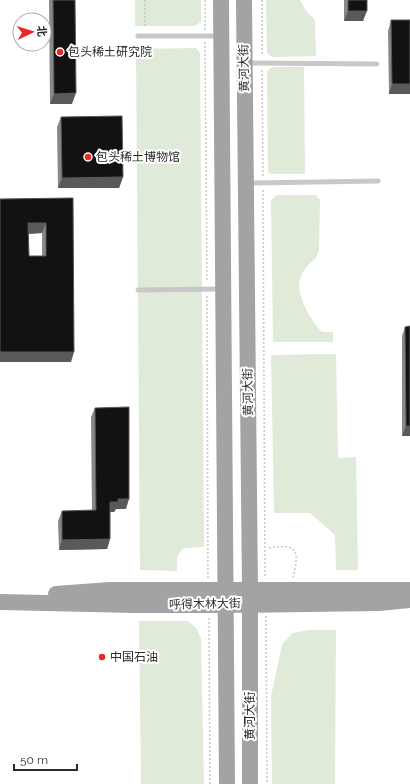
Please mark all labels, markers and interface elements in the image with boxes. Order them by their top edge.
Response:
north arrow [12,12,52,52]
text: 北 [35,25,48,37]
street label: 黄河大街 [237,44,251,92]
place label: 包头稀土研究院 [68,45,152,59]
marker: 包头稀土研究院 [55,47,65,57]
place label: 包头稀土博物馆 [96,150,180,164]
marker: 包头稀土博物馆 [83,152,93,162]
street label: 黄河大街 [241,368,255,416]
street label: 呼得木林大街 [169,596,241,612]
place label: 中国石油 [110,650,158,664]
marker: 中国石油 [97,652,107,662]
street label: 黄河大街 [243,692,257,740]
scale bar [14,746,77,772]
text: 50 m [20,753,48,767]

